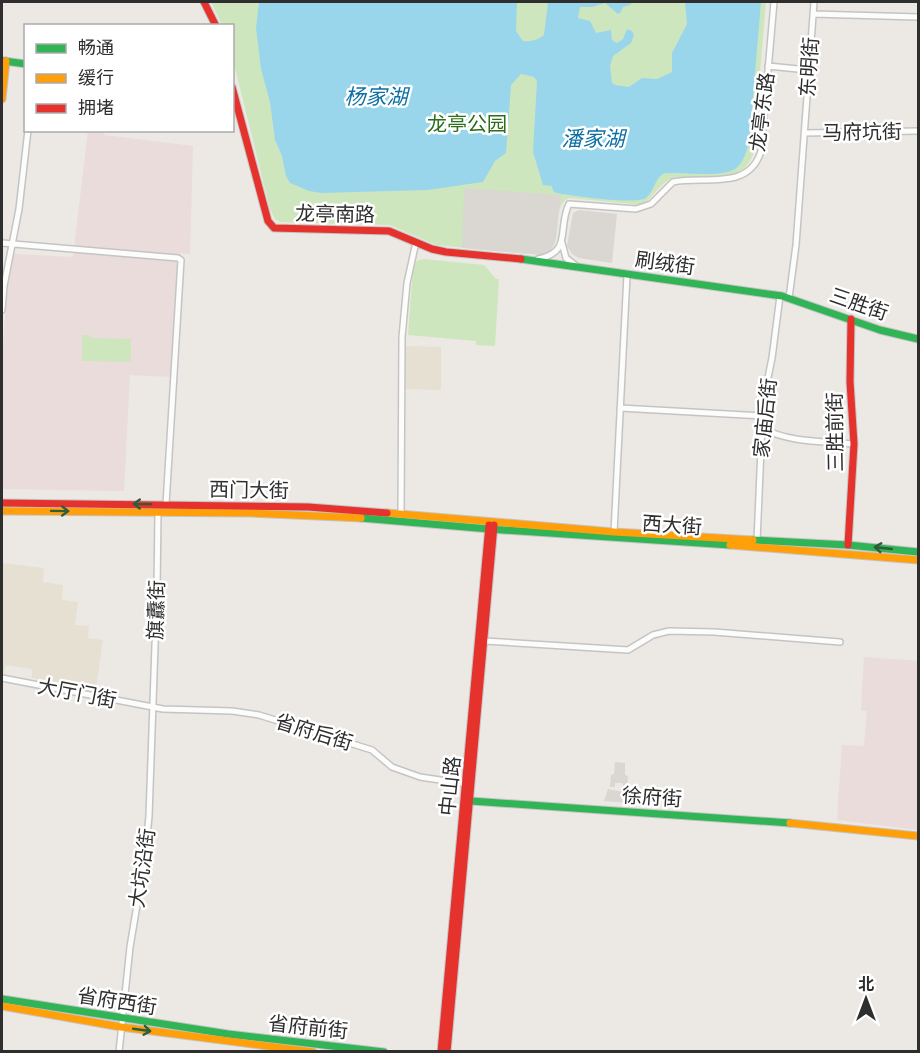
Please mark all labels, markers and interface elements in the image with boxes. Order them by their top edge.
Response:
legend [24,24,234,132]
street label: 东明街 [795,36,823,98]
text: 畅通 [78,37,114,59]
text: 缓行 [78,67,114,89]
street label: 龙亭东路 [745,71,779,153]
water label: 杨家湖 [345,84,410,109]
text: 拥堵 [78,97,114,119]
park label: 龙亭公园 [427,112,507,136]
street label: 马府坑街 [822,119,902,145]
water label: 潘家湖 [562,126,627,151]
street label: 龙亭南路 [295,201,375,227]
street label: 刷绒街 [634,247,696,279]
street label: 三胜街 [827,283,891,325]
street label: 家庙后街 [749,377,781,459]
street label: 三胜前街 [822,392,848,472]
street label: 西门大街 [209,477,289,503]
one-way arrow [133,498,153,510]
one-way arrow [49,506,69,517]
street label: 西大街 [641,511,703,539]
one-way arrow [874,542,894,553]
street label: 旗纛街 [143,580,169,640]
street label: 大厅门街 [35,674,119,712]
street label: 省府后街 [272,709,356,755]
street label: 中山路 [435,755,465,817]
street label: 徐府街 [621,783,683,811]
street label: 大坑沿街 [125,827,159,909]
north arrow [836,969,896,1029]
text: 北 [858,975,874,994]
street label: 省府西街 [76,983,158,1019]
street label: 省府前街 [267,1011,349,1043]
one-way arrow [132,1024,151,1035]

